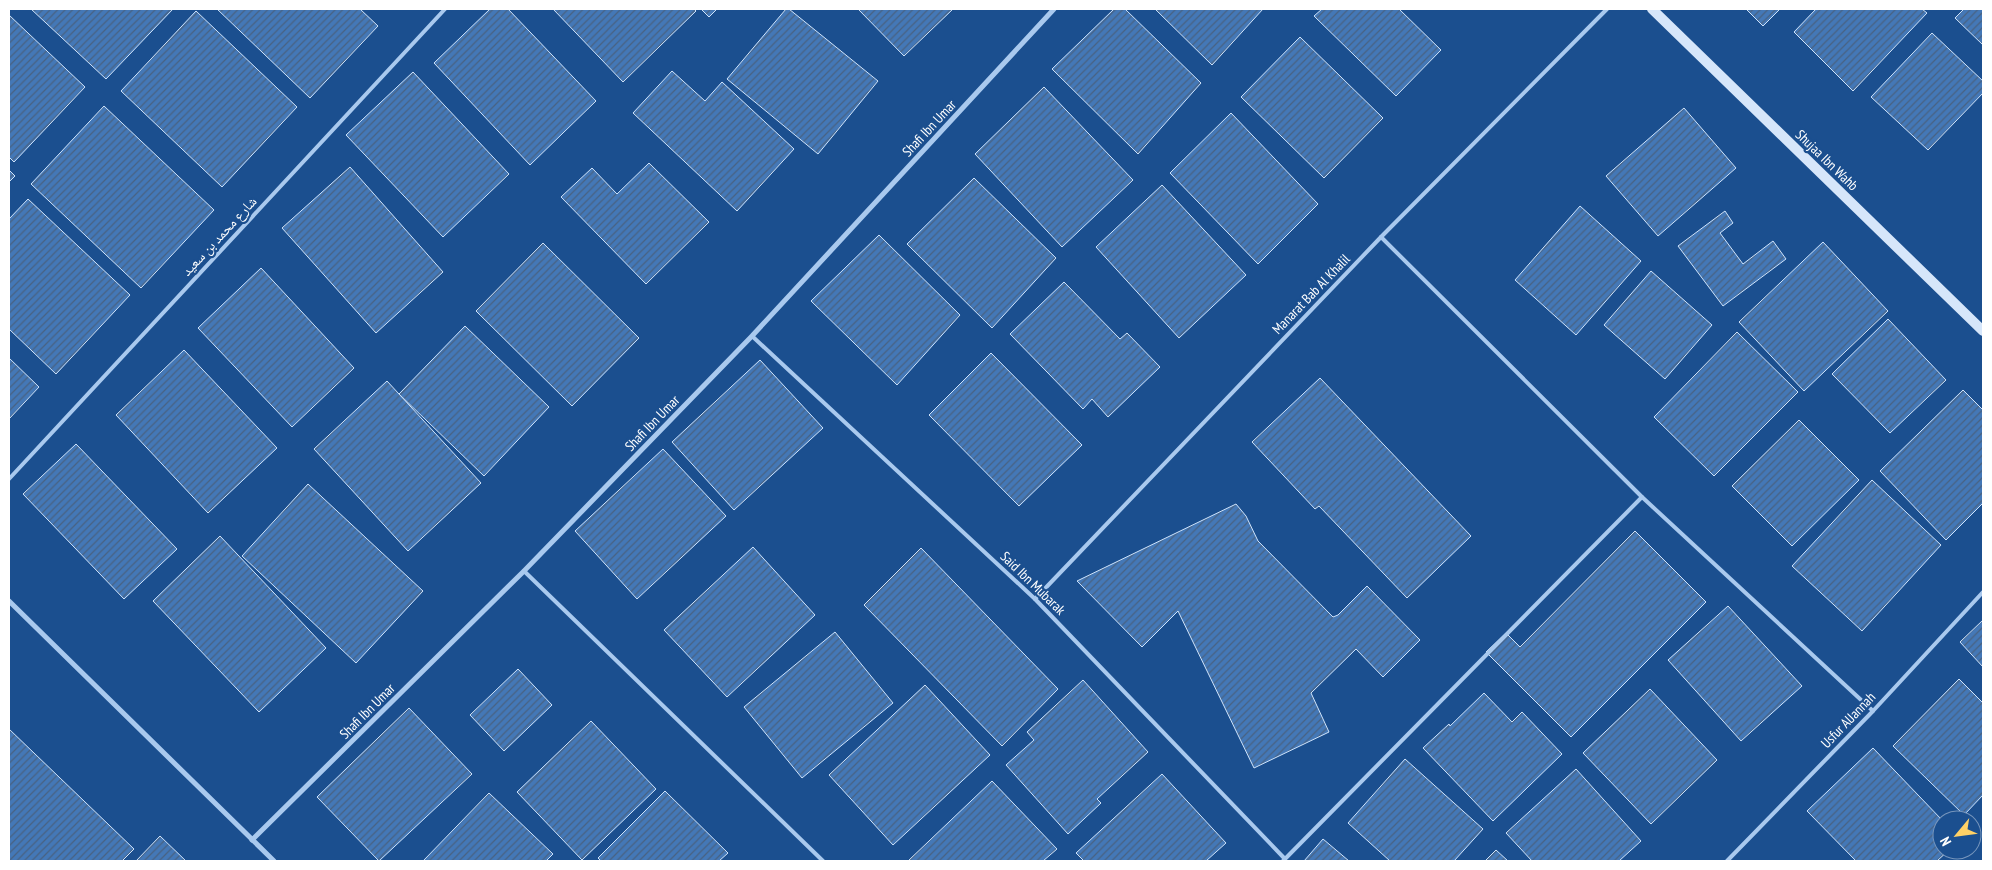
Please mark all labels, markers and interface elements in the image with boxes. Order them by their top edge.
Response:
street label: Shafi Ibn Umar [898,96,960,160]
street label: Shujaa Ibn Wahb [1792,126,1862,194]
street label: شارع محمد بن سعيد [178,192,261,280]
street label: Manarat Bab Al Khalil [1268,250,1354,338]
street label: Shafi Ibn Umar [621,391,683,455]
street label: Said Ibn Mubarak [997,547,1070,619]
street label: Shafi Ibn Umar [335,679,399,743]
street label: Usfur AlJannah [1817,688,1879,752]
north arrow [1932,810,1982,860]
text: N [1936,834,1955,849]

